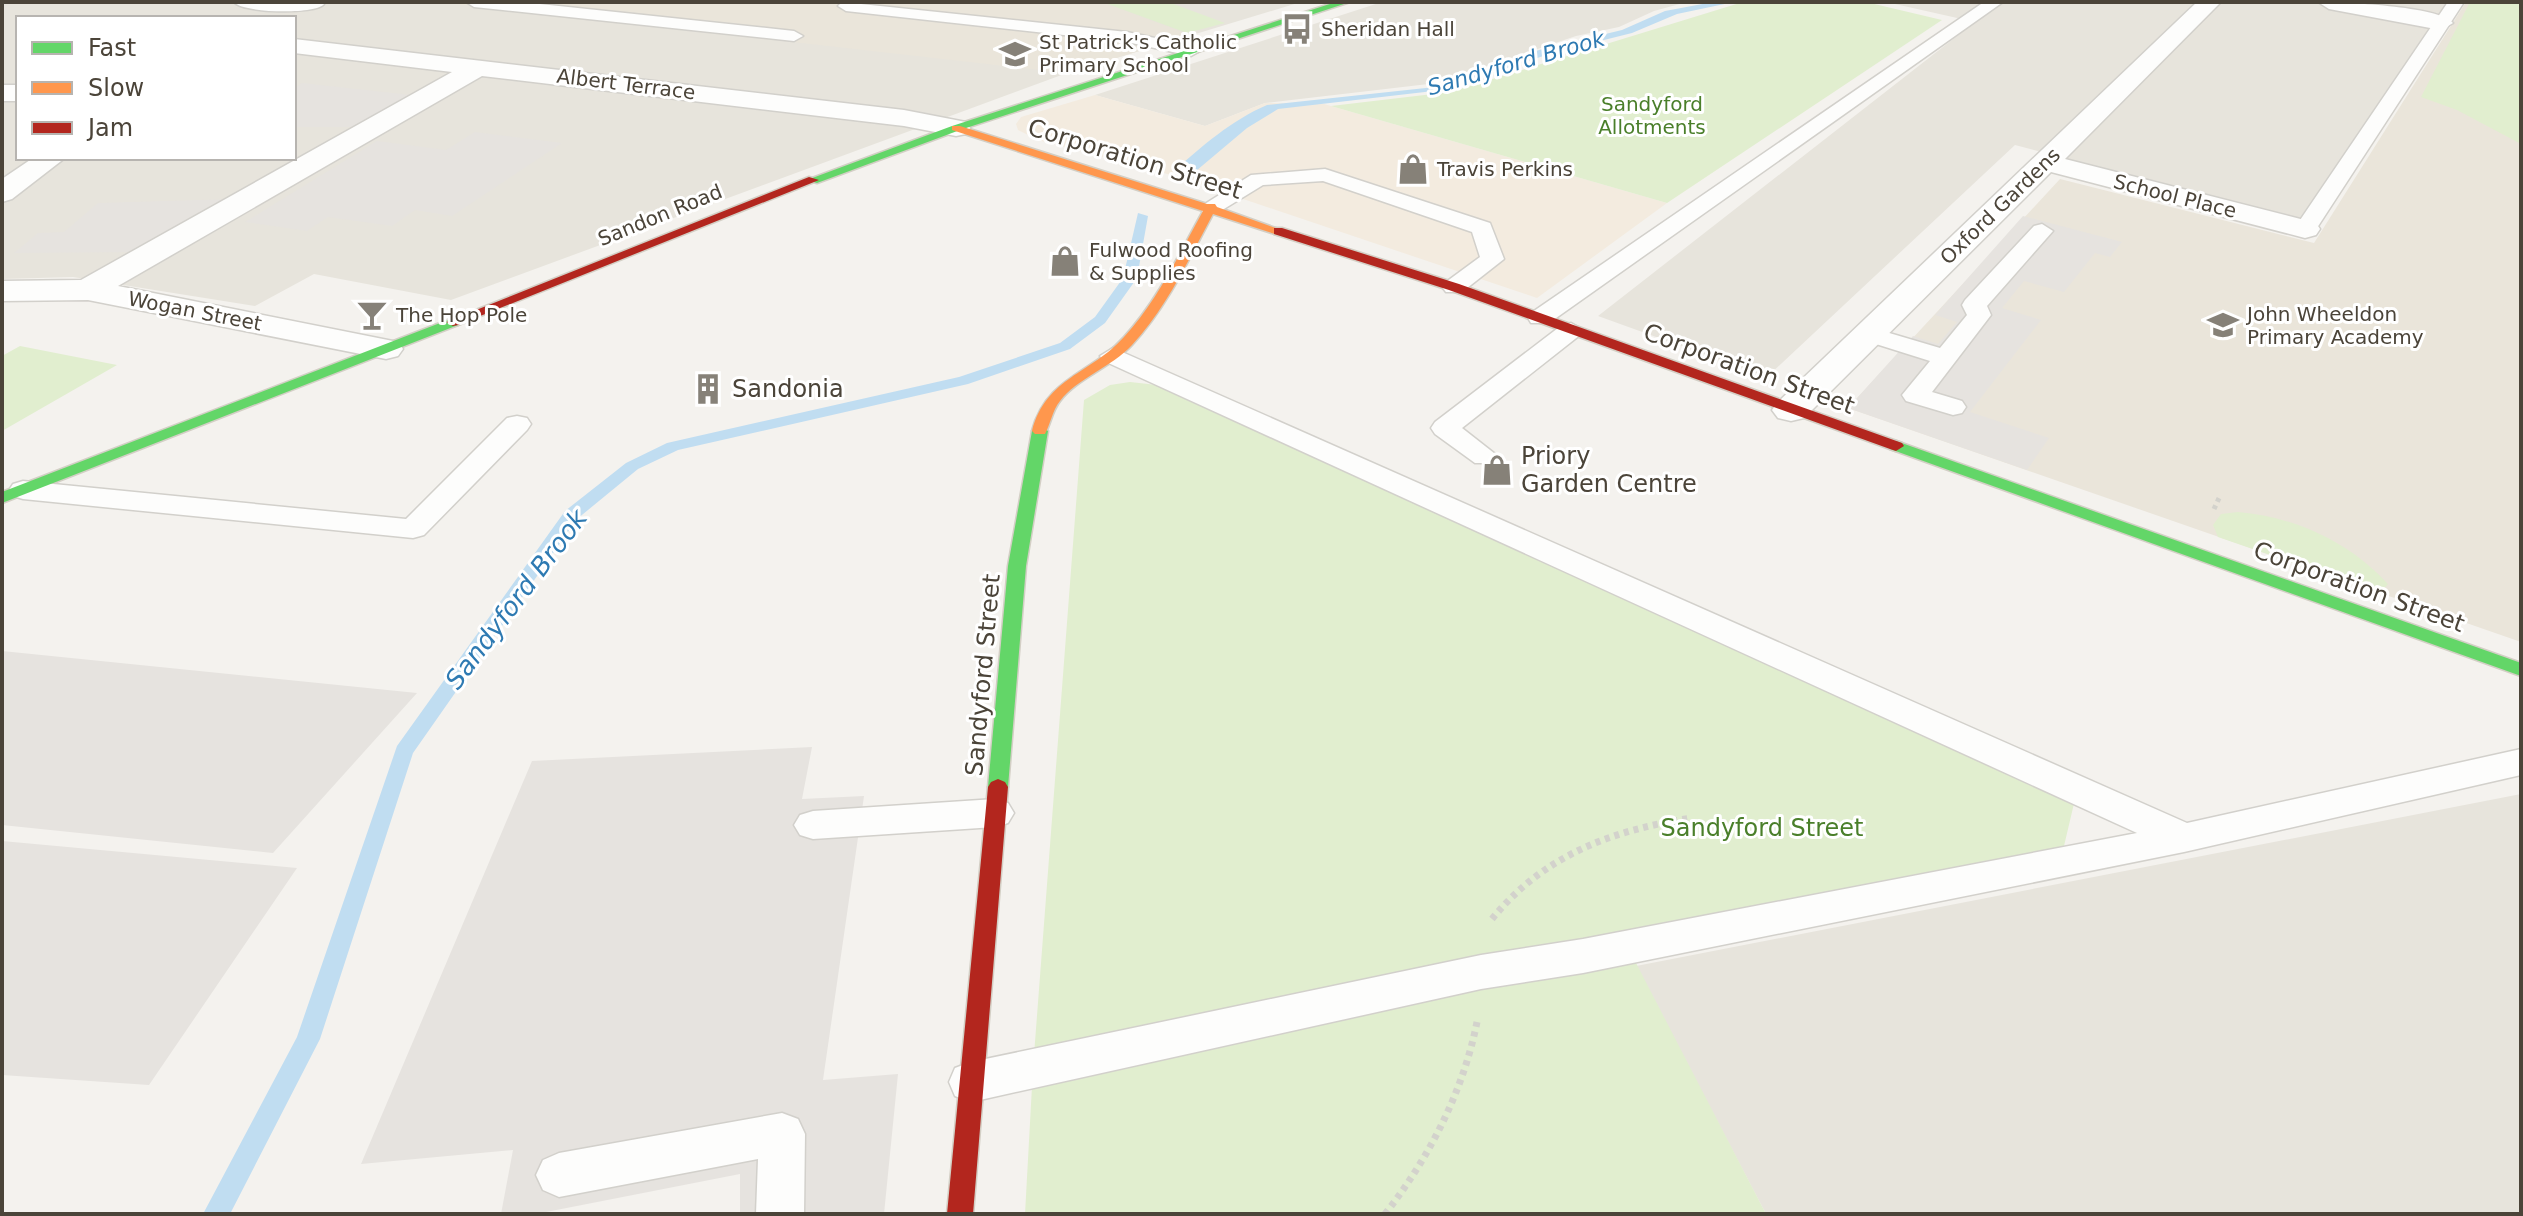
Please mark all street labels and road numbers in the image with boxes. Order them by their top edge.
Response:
street label: Albert Terrace [555,64,697,104]
street label: Corporation Street [1025,113,1245,205]
street label: Oxford Gardens [1935,143,2065,269]
street label: School Place [2111,169,2239,223]
street label: Sandon Road [594,179,726,251]
street label: Wogan Street [126,286,264,336]
street label: Corporation Street [1640,318,1858,420]
street label: Corporation Street [2250,536,2468,638]
street label: Sandyford Street [960,573,1006,777]

